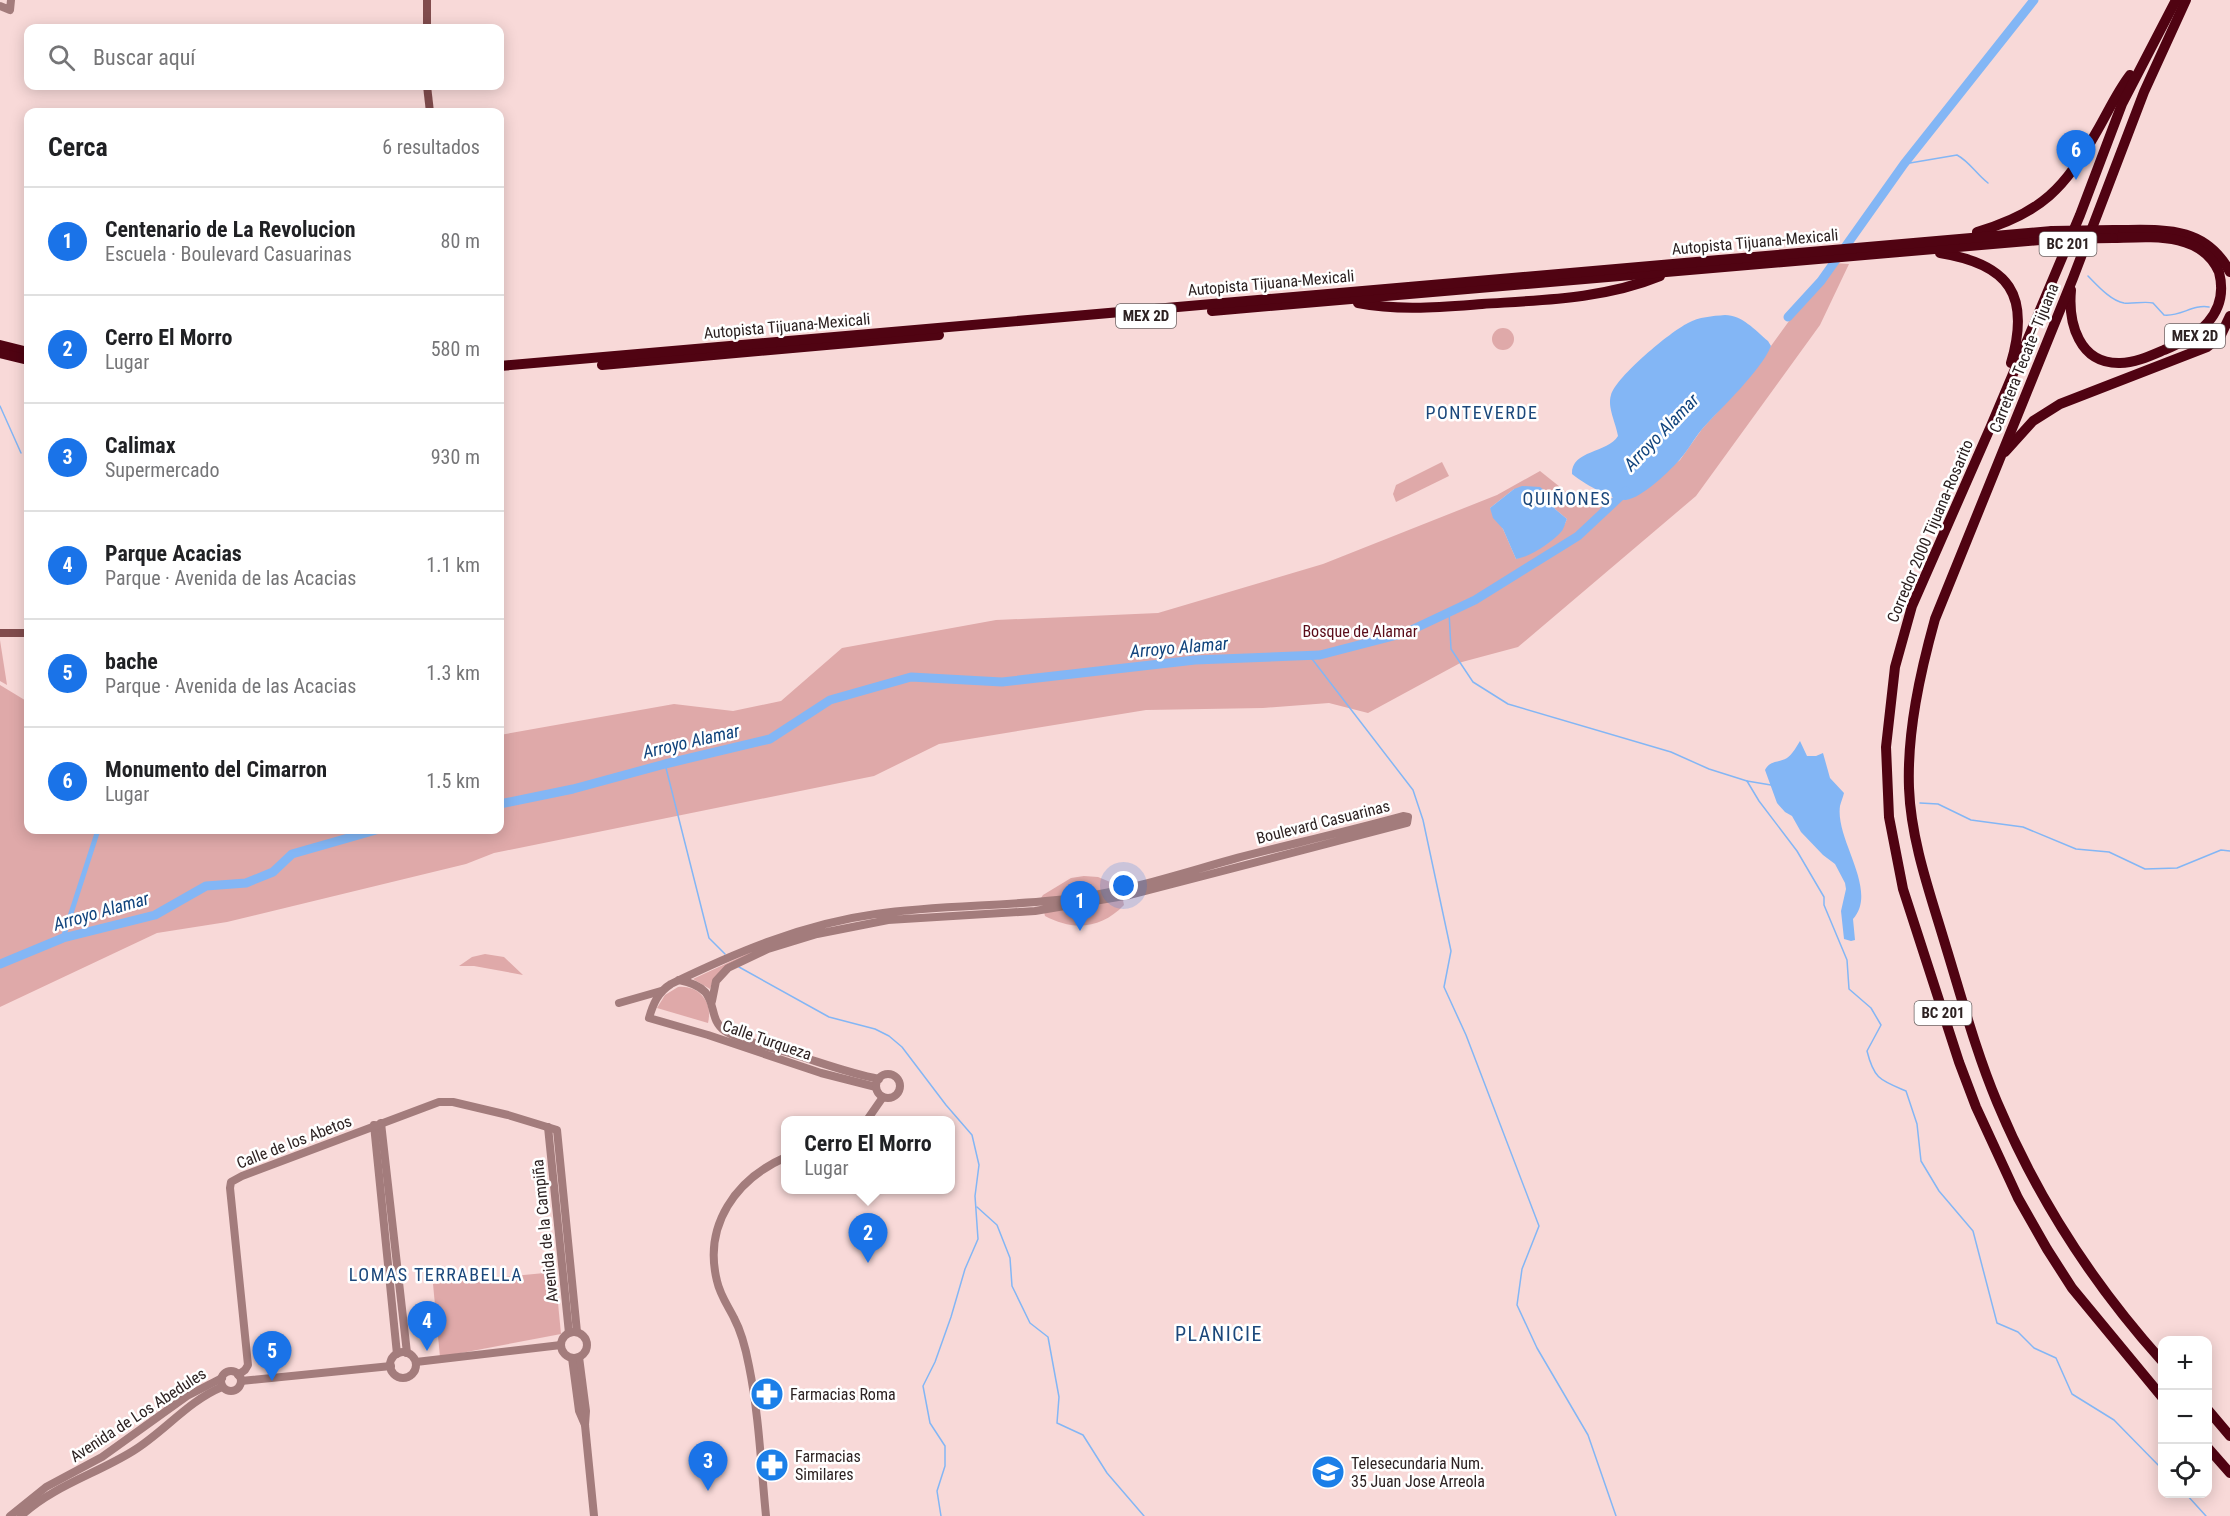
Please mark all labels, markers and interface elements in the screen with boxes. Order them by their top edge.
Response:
search box [24,24,504,90]
icon: search [45,41,78,74]
text: Buscar aquí [93,45,196,70]
pin: 6 [2056,130,2096,180]
text: Cerca [48,132,108,162]
text: 6 resultados [382,135,480,159]
text: Centenario de La Revolucion [105,217,356,242]
street label: Autopista Tijuana-Mexicali [1671,225,1839,259]
text: 1 [62,229,73,253]
text: 80 m [441,229,480,253]
road number: BC 201 [2040,232,2096,256]
text: Escuela · Boulevard Casuarinas [105,242,352,266]
street label: Autopista Tijuana-Mexicali [1187,266,1355,300]
street label: Carretera Tecate–Tijuana [1985,280,2063,436]
road number: MEX 2D [1116,304,1176,328]
street label: Autopista Tijuana-Mexicali [703,309,871,343]
road number: MEX 2D [2165,324,2225,348]
text: Cerro El Morro [105,325,232,350]
text: 2 [62,337,73,361]
text: 580 m [431,337,480,361]
text: Lugar [105,350,149,374]
water label: Arroyo Alamar [1619,389,1703,475]
district label: PONTEVERDE [1426,402,1538,423]
text: Calimax [105,433,176,458]
street label: Corredor 2000 Tijuana-Rosarito [1883,437,1977,625]
text: 3 [62,445,73,469]
text: 930 m [431,445,480,469]
text: Supermercado [105,458,220,482]
district label: QUIÑONES [1523,488,1611,509]
text: Parque Acacias [105,541,242,566]
text: 4 [62,553,73,577]
text: 1.1 km [426,553,480,577]
text: Parque · Avenida de las Acacias [105,566,356,590]
park label: Bosque de Alamar [1302,622,1418,641]
water label: Arroyo Alamar [1128,632,1230,662]
text: bache [105,649,158,674]
text: 5 [62,661,73,685]
text: 1.3 km [426,661,480,685]
text: Parque · Avenida de las Acacias [105,674,356,698]
water label: Arroyo Alamar [640,720,742,763]
text: Monumento del Cimarron [105,757,327,782]
text: 6 [62,769,73,793]
text: 1.5 km [426,769,480,793]
text: Lugar [105,782,149,806]
street label: Boulevard Casuarinas [1254,796,1392,848]
your location [1109,871,1138,900]
pin: 1 [1060,882,1100,931]
water label: Arroyo Alamar [50,887,152,935]
road number: BC 201 [1914,1001,1972,1025]
street label: Calle Turqueza [720,1016,814,1064]
street label: Calle de los Abetos [234,1111,354,1173]
popup [781,1116,955,1194]
text: Cerro El Morro [804,1131,932,1156]
text: Lugar [804,1156,849,1180]
street label: Avenida de la Campiña [528,1159,562,1303]
pin: 2 [848,1214,888,1263]
district label: LOMAS TERRABELLA [349,1264,523,1285]
pin: 4 [408,1302,446,1351]
district label: PLANICIE [1175,1322,1263,1346]
pin: 5 [252,1332,292,1381]
map controls [2158,1336,2212,1498]
button: + [2158,1336,2212,1390]
street label: Avenida de Los Abedules [66,1364,210,1466]
pharmacy icon: Farmacias Roma [749,1376,785,1412]
place label: Farmacias Roma [790,1385,896,1404]
button: − [2158,1390,2212,1444]
pin: 3 [688,1442,728,1491]
button: locate [2158,1444,2212,1498]
pharmacy icon: Farmacias Similares [754,1447,790,1483]
place label: Farmacias Similares [795,1447,861,1484]
school or university icon: Telesecundaria Num. 35 Juan Jose Arreola [1310,1454,1346,1490]
place label: Telesecundaria Num. 35 Juan Jose Arreola [1351,1454,1485,1491]

